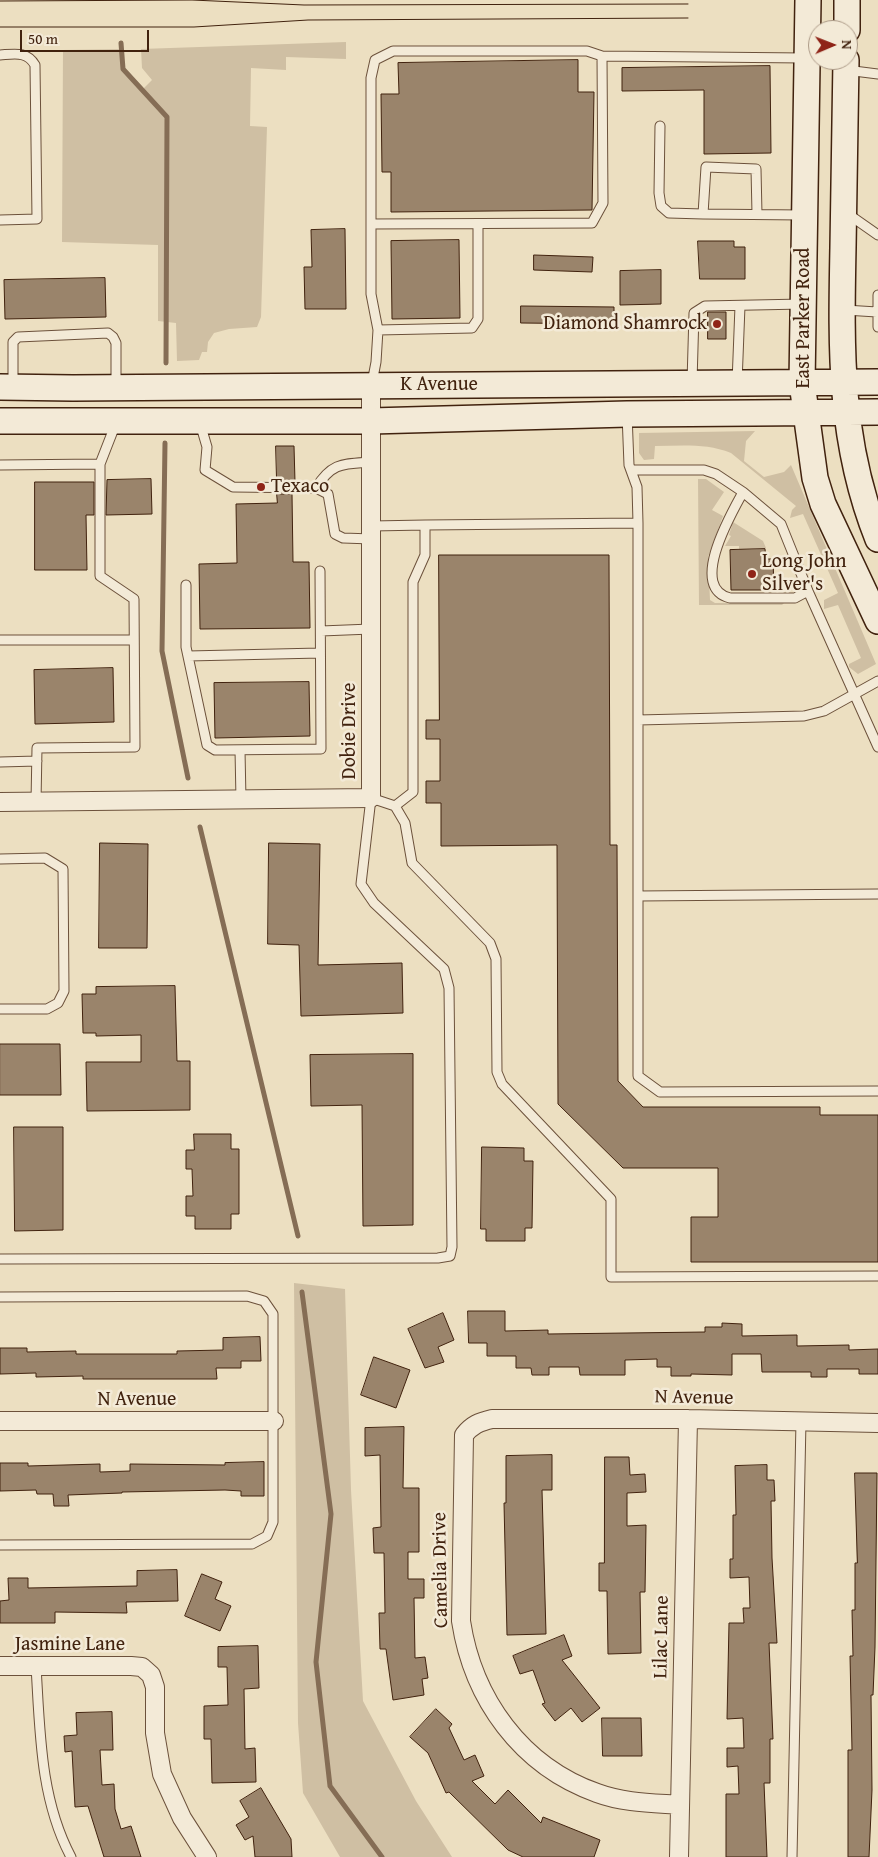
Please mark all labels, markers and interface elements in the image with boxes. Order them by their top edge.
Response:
scale bar [22,20,151,52]
north arrow [808,20,858,70]
text: 50 m [28,28,58,49]
text: N [837,40,857,50]
street label: East Parker Road [792,247,816,389]
place label: Diamond Shamrock [543,312,707,336]
marker: Diamond Shamrock [711,318,723,330]
street label: K Avenue [400,373,478,397]
place label: Texaco [271,475,329,499]
marker: Texaco [255,481,267,493]
place label: Long John Silver's [762,550,847,597]
marker: Long John Silver's [746,568,758,580]
street label: Dobie Drive [338,683,362,779]
street label: N Avenue [654,1385,734,1411]
street label: N Avenue [98,1388,176,1412]
street label: Camelia Drive [428,1512,454,1628]
street label: Lilac Lane [649,1595,675,1679]
street label: Jasmine Lane [15,1633,125,1657]

